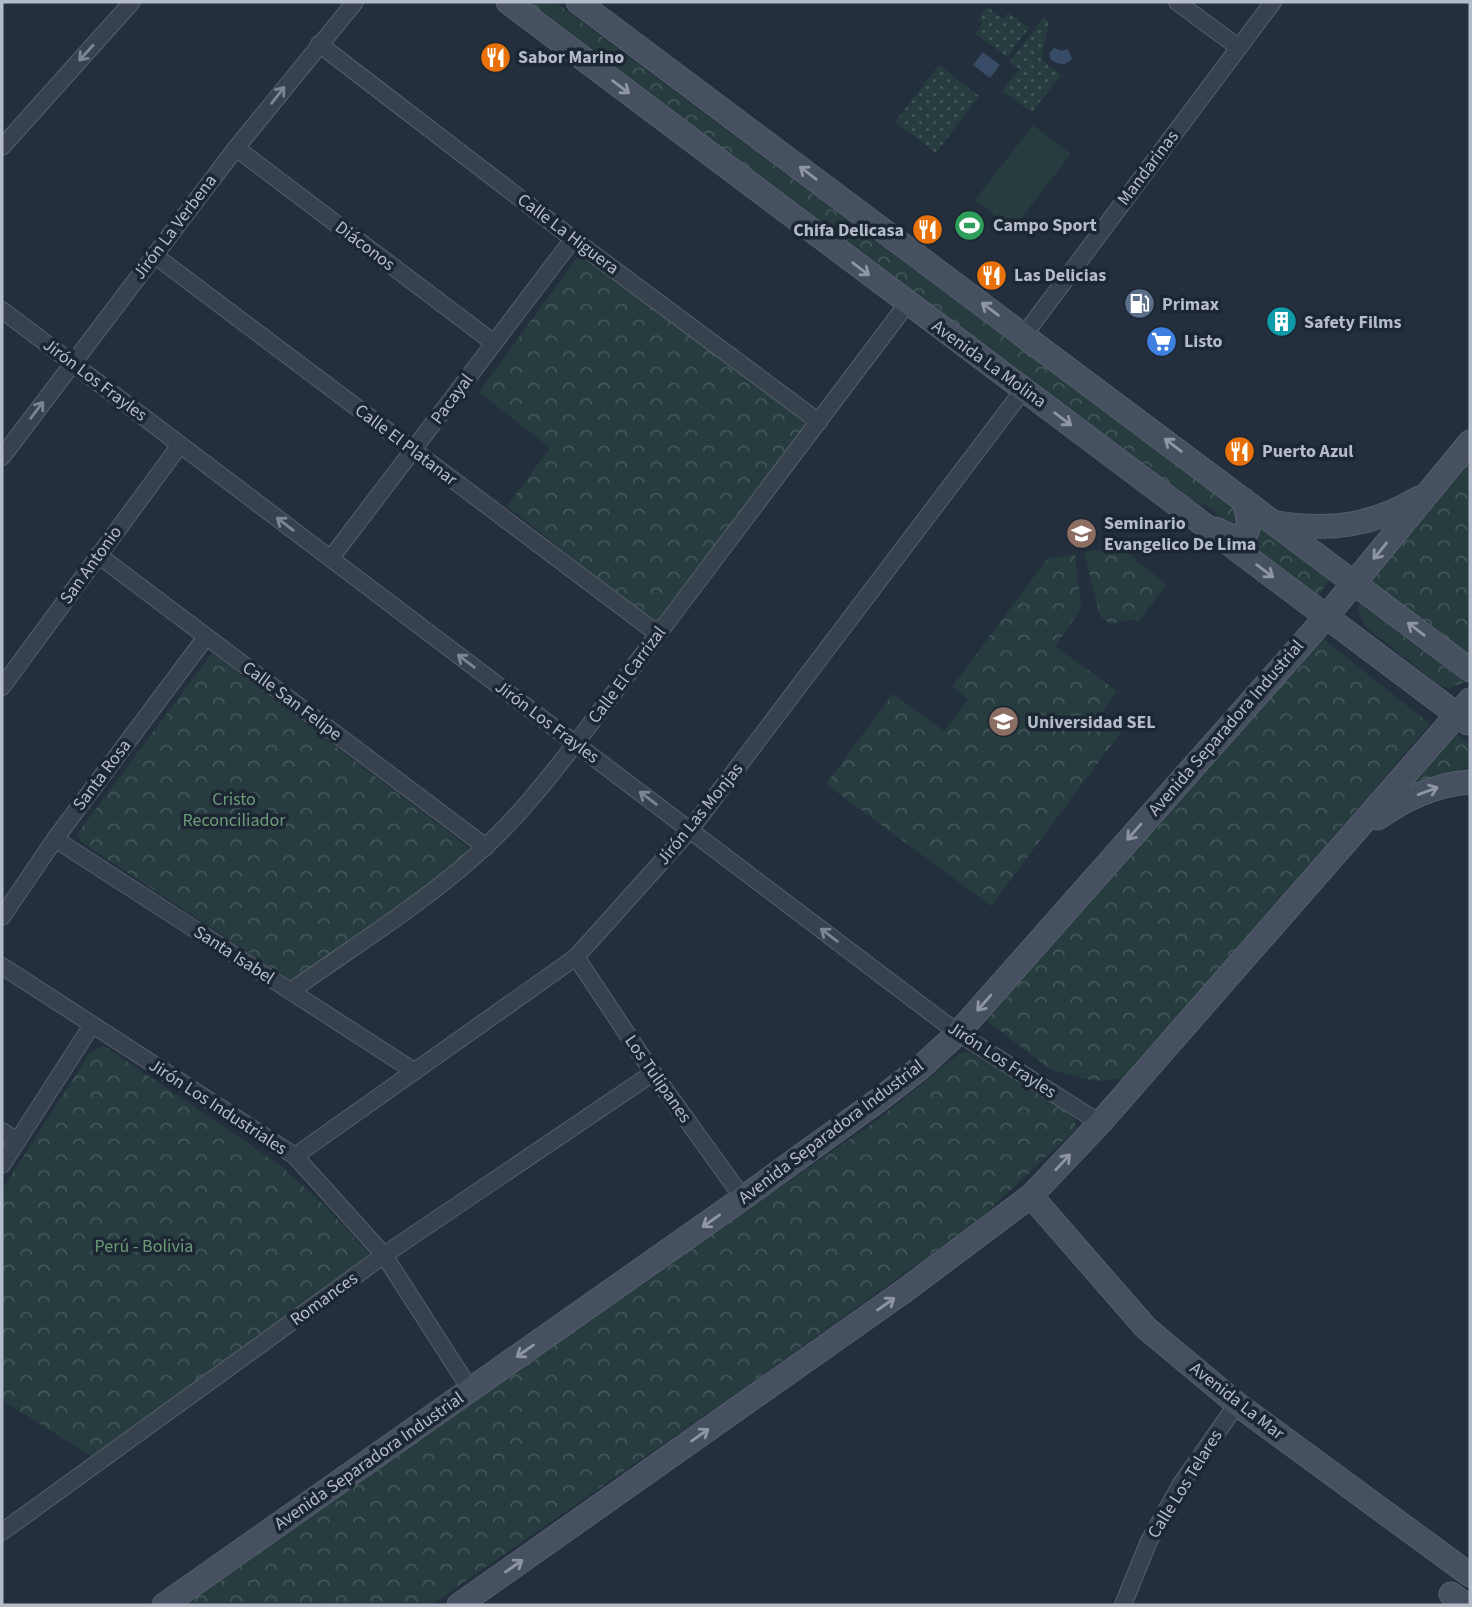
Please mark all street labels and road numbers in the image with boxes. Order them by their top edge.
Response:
street label: Mandarinas [1111,125,1185,211]
street label: Jirón La Verbena [127,169,223,285]
street label: Calle La Higuera [512,188,624,280]
street label: Diáconos [330,215,400,277]
street label: Avenida La Molina [927,314,1051,414]
street label: Jirón Los Frayles [38,333,152,427]
street label: Pacayal [425,369,479,429]
street label: Calle El Platanar [350,398,463,492]
street label: San Antonio [54,521,128,609]
street label: Calle El Carrizal [582,621,672,729]
street label: Avenida Separadora Industrial [1142,634,1310,822]
street label: Calle San Felipe [237,655,347,747]
street label: Jirón Los Frayles [490,675,604,769]
street label: Santa Rosa [67,734,137,816]
street label: Jirón Las Monjas [651,758,749,870]
street label: Santa Isabel [189,920,279,990]
street label: Jirón Los Frayles [943,1016,1061,1104]
street label: Los Tulipanes [618,1030,698,1128]
street label: Jirón Los Industriales [144,1053,292,1161]
street label: Avenida Separadora Industrial [733,1054,929,1210]
street label: Romances [285,1266,363,1332]
street label: Avenida La Mar [1185,1356,1290,1446]
street label: Avenida Separadora Industrial [269,1386,469,1536]
street label: Calle Los Telares [1142,1425,1228,1543]

